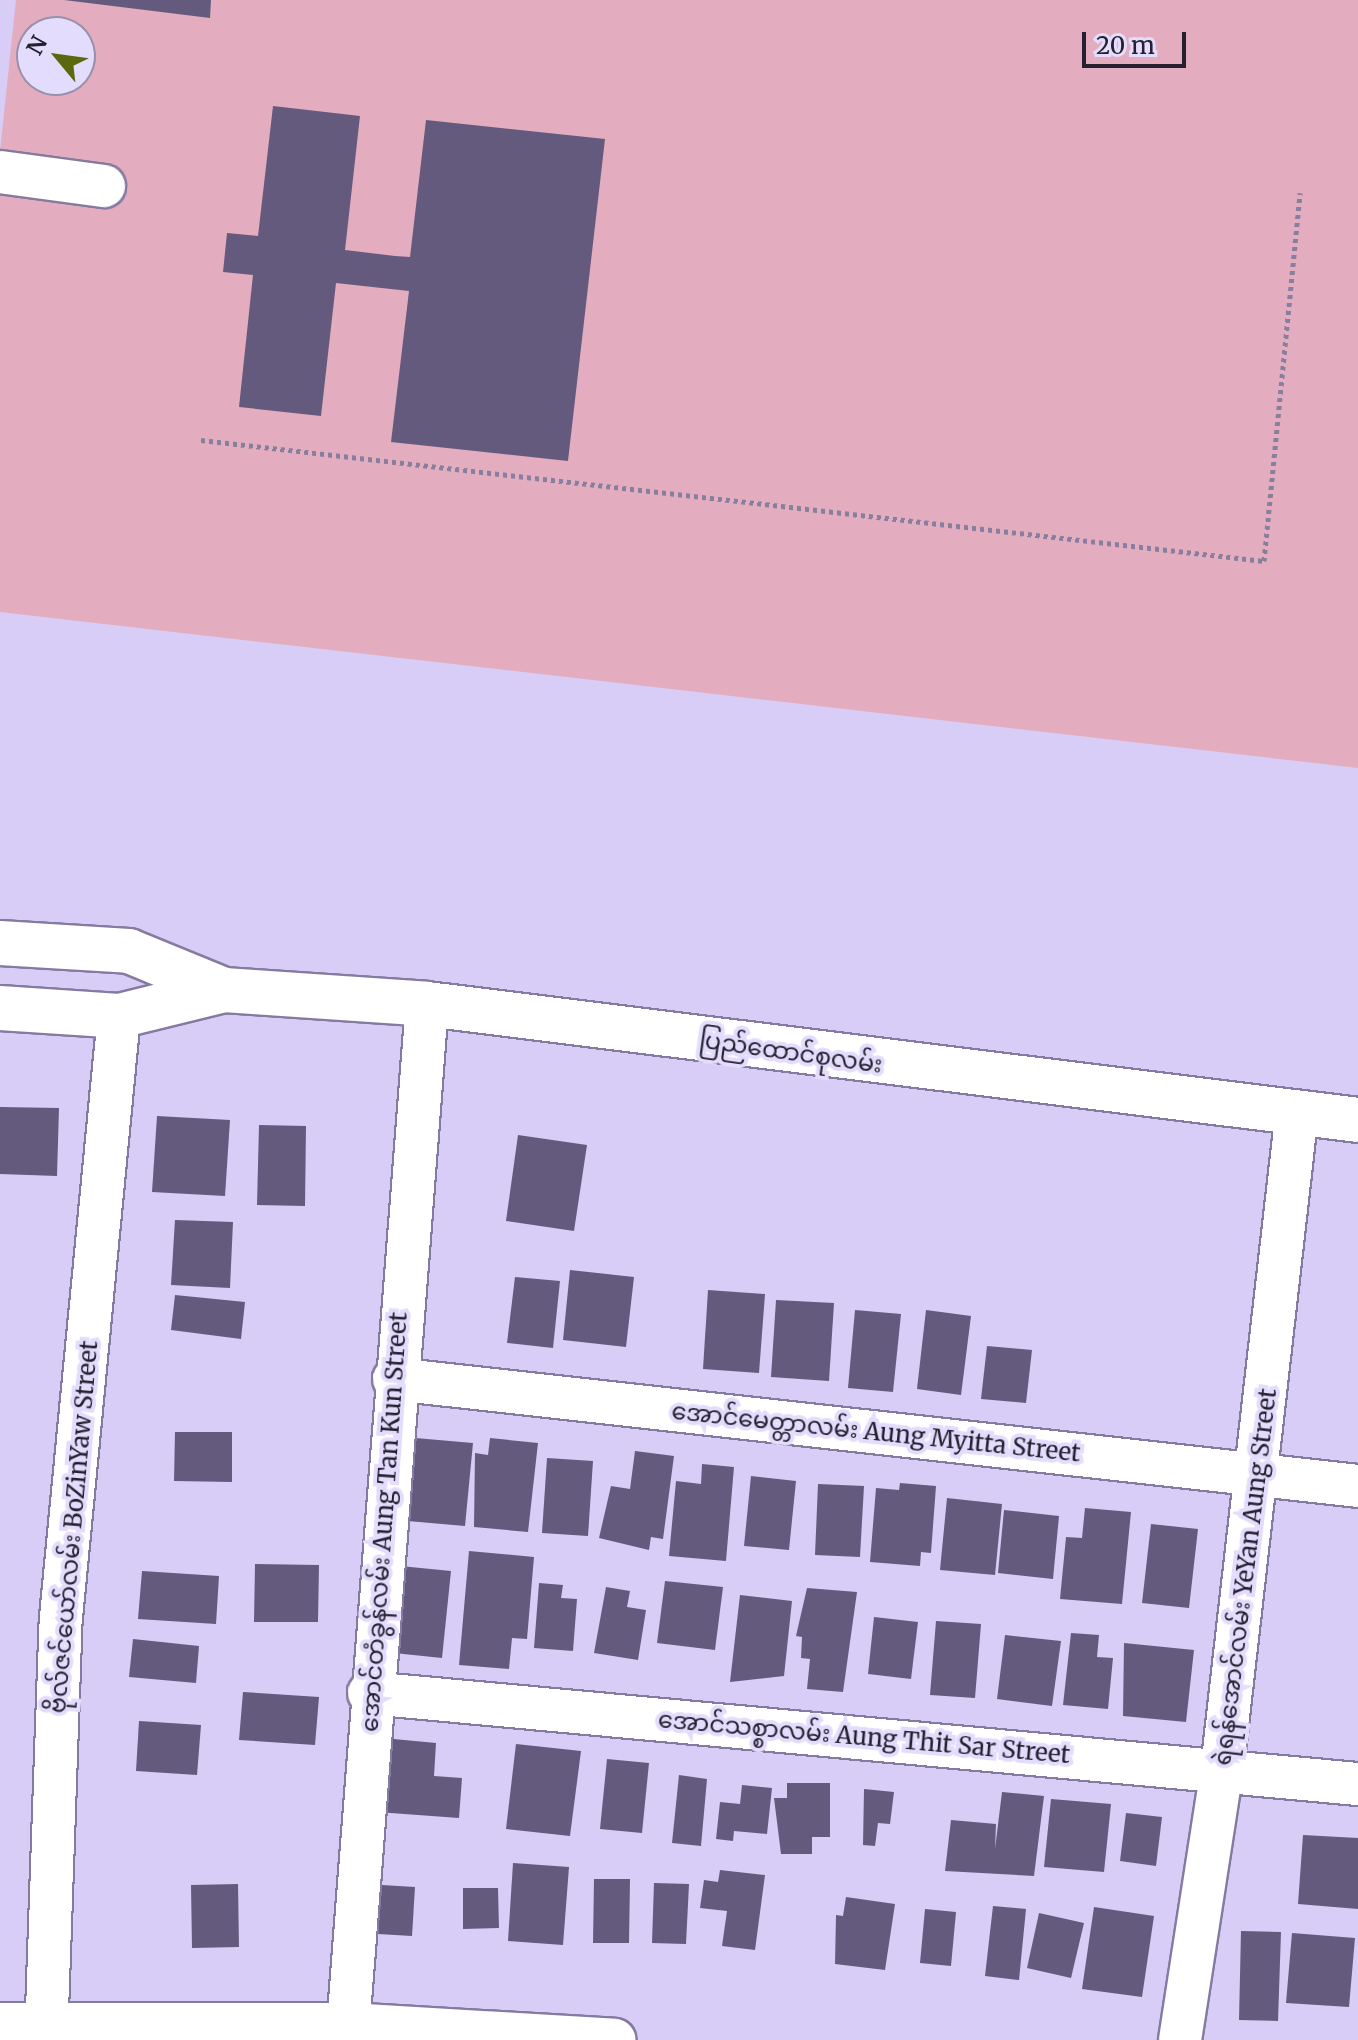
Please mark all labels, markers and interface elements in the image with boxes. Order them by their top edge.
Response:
north arrow [16,16,96,96]
scale bar [1086,16,1190,66]
text: 20 m [1096,30,1155,61]
text: N [20,31,53,60]
street label: ပြည်ထောင်စုလမ်း [698,1025,884,1079]
street label: အောင်တံခွန်လမ်း Aung Tan Kun Street [355,1311,413,1733]
street label: ဗိုလ်ဇင်ယော်လမ်း BoZinYaw Street [42,1340,104,1714]
street label: ရဲရန်အောင်လမ်း YeYan Aung Street [1208,1387,1282,1767]
street label: အောင်မေတ္တာလမ်း Aung Myitta Street [670,1396,1082,1468]
street label: အောင်သစ္စာလမ်း Aung Thit Sar Street [657,1705,1071,1769]

